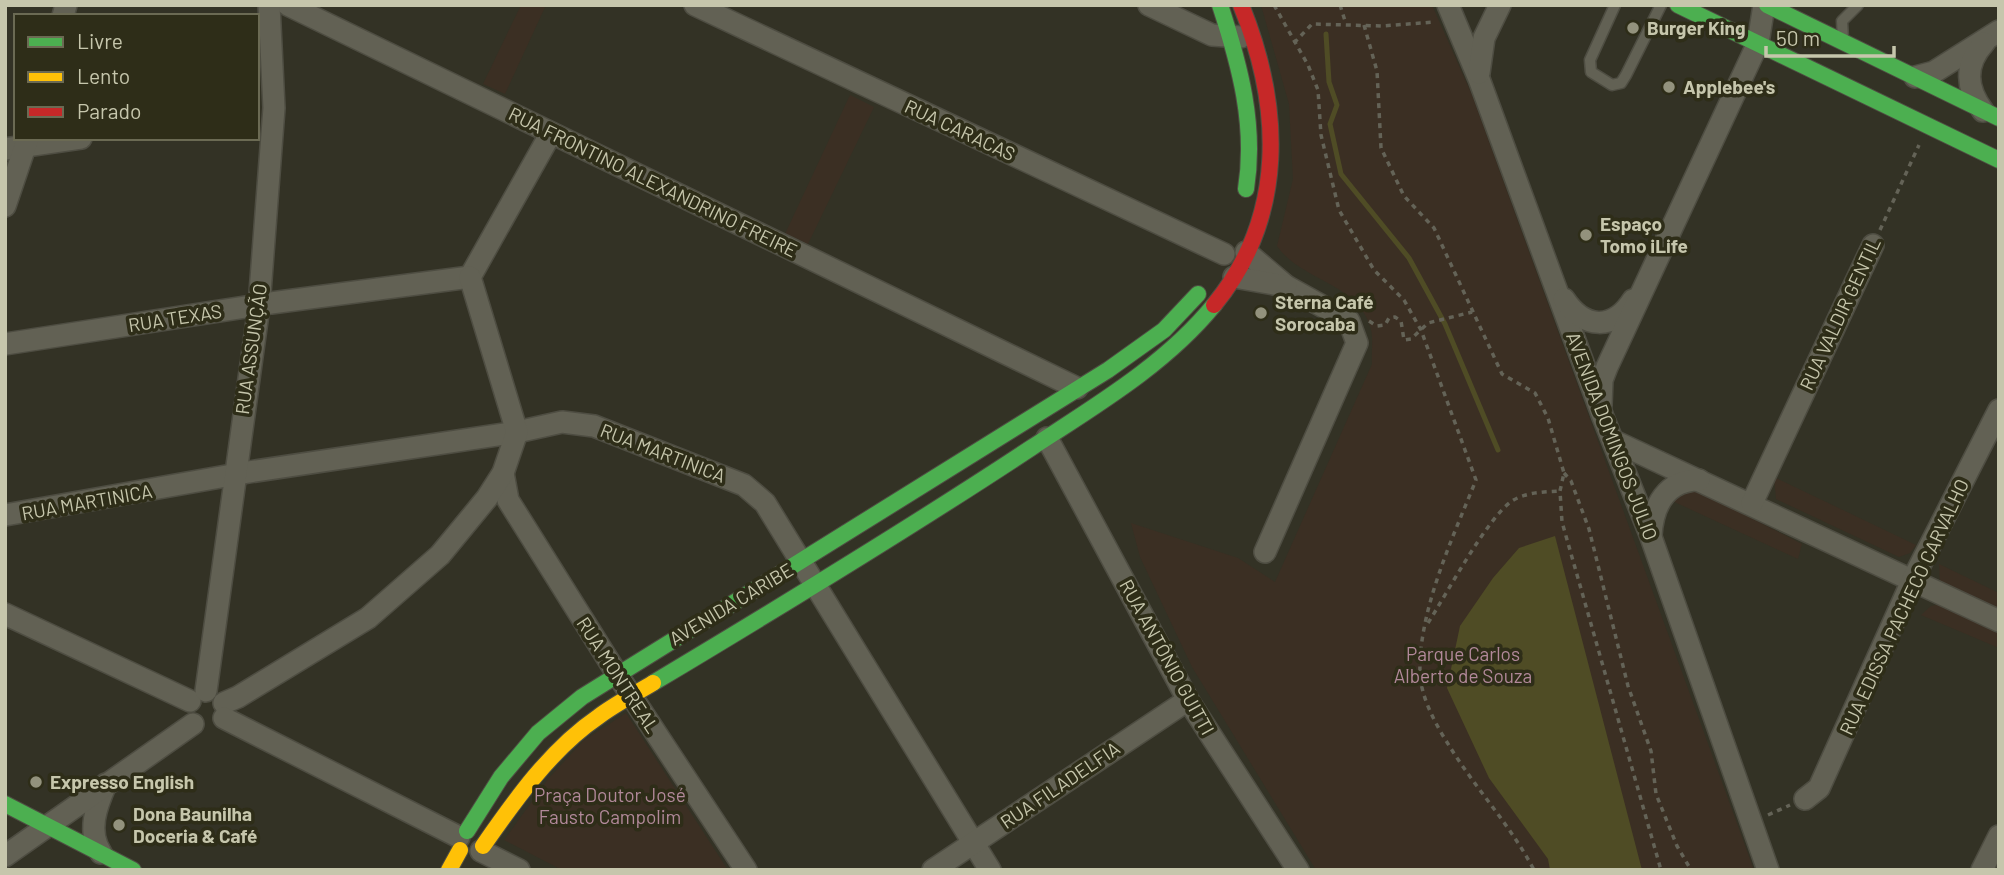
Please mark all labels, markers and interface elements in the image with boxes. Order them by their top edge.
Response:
legend [14,14,259,140]
scale bar [1766,14,1894,58]
place label: Burger King [1647,16,1746,39]
marker: Burger King [1625,20,1641,36]
text: 50 m [1776,25,1820,50]
text: Livre [77,28,123,53]
text: Lento [77,63,130,88]
place label: Applebee's [1683,75,1775,98]
marker: Applebee's [1661,79,1677,95]
street label: RUA CARACAS [901,94,1019,165]
text: Parado [77,98,141,123]
street label: RUA FRONTINO ALEXANDRINO FREIRE [505,101,801,262]
place label: Espaço Tomo iLife [1600,212,1688,257]
marker: Espaço Tomo iLife [1578,227,1594,243]
street label: RUA VALDIR GENTIL [1794,234,1885,394]
street label: RUA ASSUNÇÃO [230,282,271,416]
place label: Sterna Café Sorocaba [1275,290,1374,335]
street label: RUA TEXAS [126,299,223,336]
marker: Sterna Café Sorocaba [1253,305,1269,321]
street label: AVENIDA DOMINGOS JULIO [1562,328,1663,543]
street label: RUA MARTINICA [597,418,729,487]
street label: RUA EDISSA PACHECO CARVALHO [1834,475,1973,739]
street label: RUA MARTINICA [20,479,154,524]
street label: AVENIDA CARIBE [665,558,797,650]
street label: RUA ANTÔNIO GUITTI [1115,575,1220,738]
street label: RUA MONTREAL [572,612,665,737]
park label: Parque Carlos Alberto de Souza [1394,642,1532,687]
street label: RUA FILADELFIA [996,736,1124,833]
place label: Expresso English [50,770,194,793]
marker: Expresso English [28,774,44,790]
park label: Praça Doutor José Fausto Campolim [534,783,686,828]
place label: Dona Baunilha Doceria & Café [133,802,257,847]
marker: Dona Baunilha Doceria & Café [111,817,127,833]

